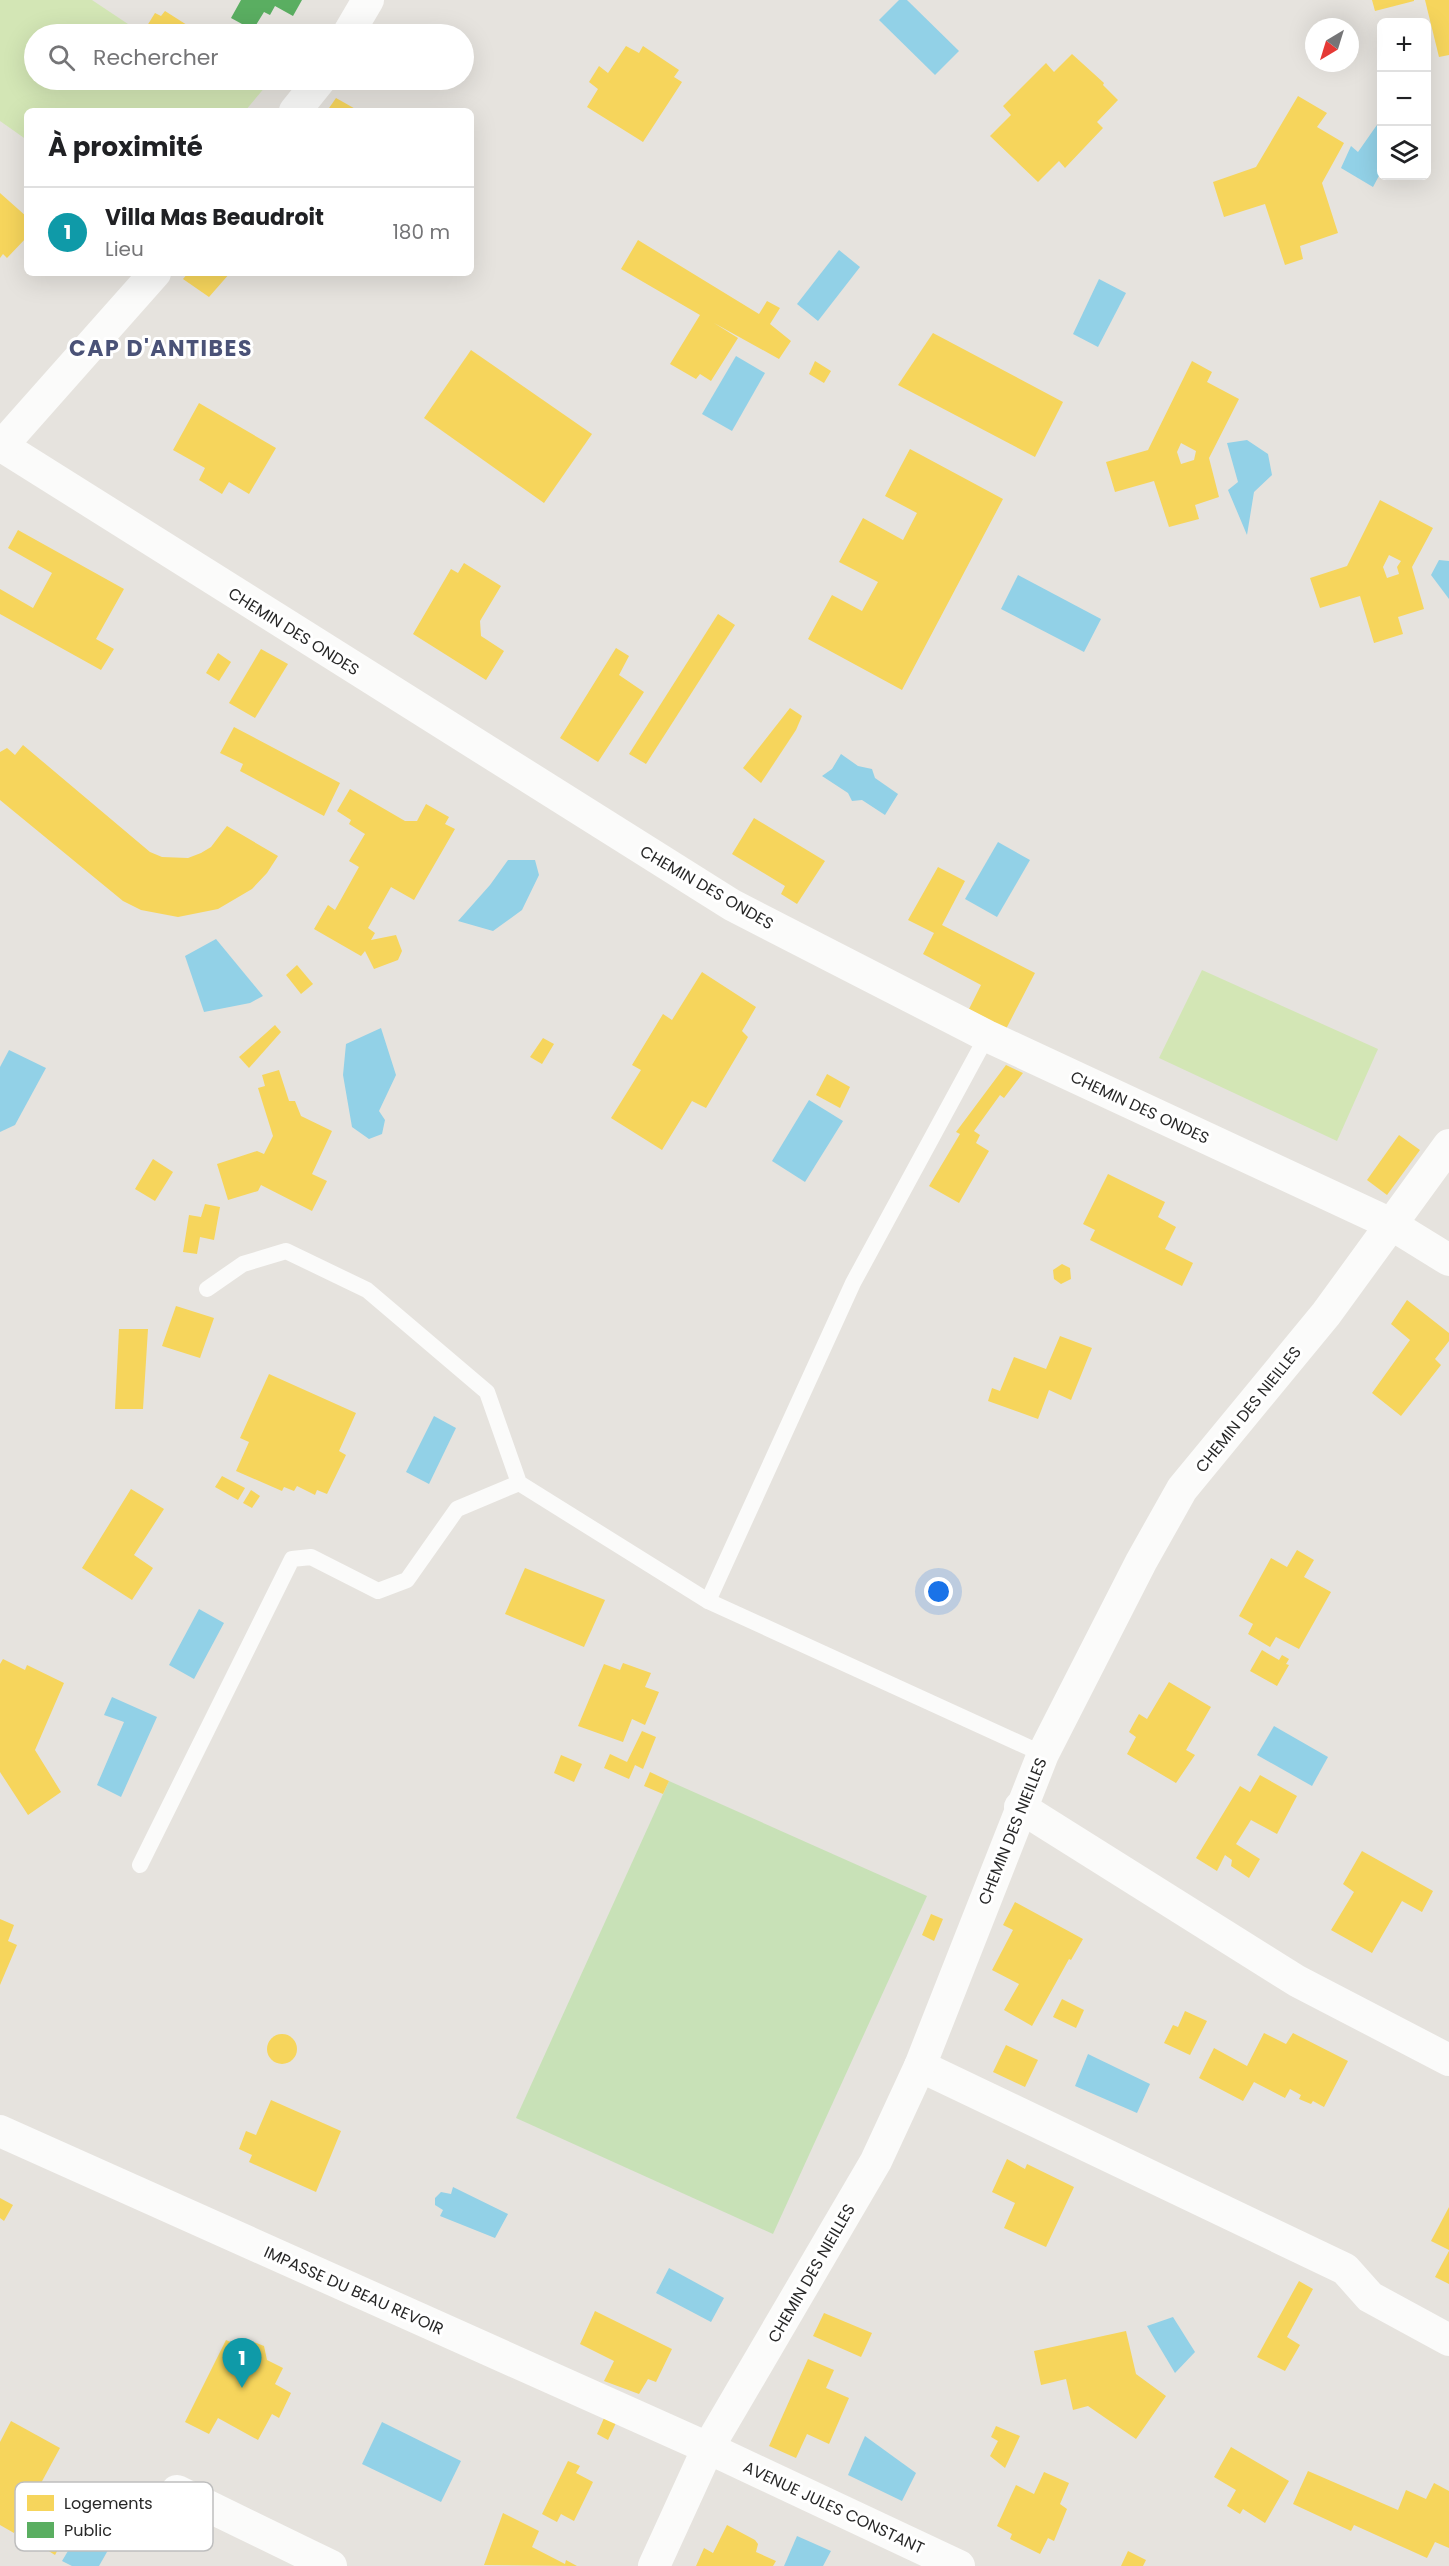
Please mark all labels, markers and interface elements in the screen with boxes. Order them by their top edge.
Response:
north arrow [1305,18,1359,72]
map controls [1377,18,1431,180]
button: + [1377,18,1431,72]
search box [24,24,474,90]
icon: search [45,41,78,74]
text: Rechercher [93,42,219,73]
button: − [1377,72,1431,126]
button: layers [1377,126,1431,180]
text: À proximité [48,129,203,165]
text: Villa Mas Beaudroit [105,202,324,233]
text: 1 [64,218,71,246]
text: 180 m [392,218,450,246]
text: Lieu [105,235,144,263]
district label: CAP D'ANTIBES [69,333,253,364]
street label: CHEMIN DES ONDES [224,582,364,681]
street label: CHEMIN DES ONDES [636,840,778,935]
street label: CHEMIN DES ONDES [1067,1065,1213,1150]
street label: CHEMIN DES NIEILLES [1190,1341,1307,1477]
your location [924,1577,953,1606]
street label: CHEMIN DES NIEILLES [972,1754,1052,1908]
street label: CHEMIN DES NIEILLES [762,2200,861,2347]
street label: IMPASSE DU BEAU REVOIR [260,2240,447,2340]
pin: 1 [222,2338,262,2388]
street label: AVENUE JULES CONSTANT [740,2455,928,2560]
legend [15,2482,213,2551]
text: Logements [64,2492,153,2515]
text: Public [64,2519,112,2542]

